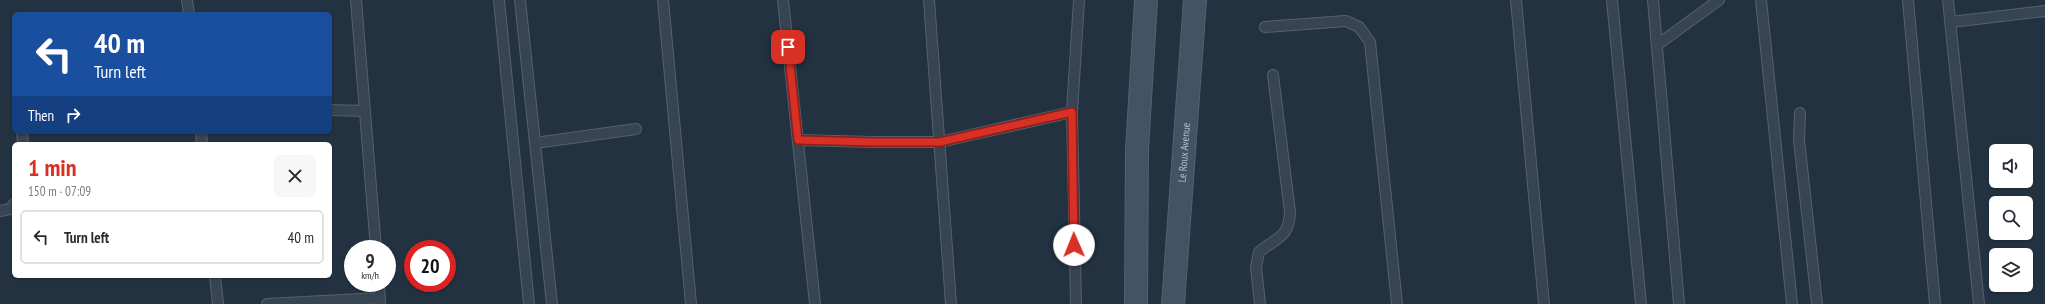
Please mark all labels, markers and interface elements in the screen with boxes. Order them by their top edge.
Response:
text: 40 m [94,24,145,61]
icon: left [28,28,80,80]
pin [771,30,805,64]
icon: arrive [777,36,799,58]
text: Turn left [94,60,146,83]
icon: right [62,104,84,126]
text: Then [28,106,54,125]
street label: Le Roux Avenue [1175,122,1193,183]
map controls [1989,144,2033,292]
button: sound [1989,144,2033,188]
text: 1 min [28,152,76,183]
button: close [274,155,316,197]
text: 150 m · 07:09 [28,183,91,200]
button: search [1989,196,2033,240]
position arrow [1053,224,1095,266]
icon: left [30,226,52,248]
text: Turn left [64,228,109,247]
text: 40 m [288,228,314,247]
speed limit sign: 20 [404,240,456,292]
text: 9 [365,248,375,274]
button: layers [1989,248,2033,292]
text: km/h [361,269,379,282]

